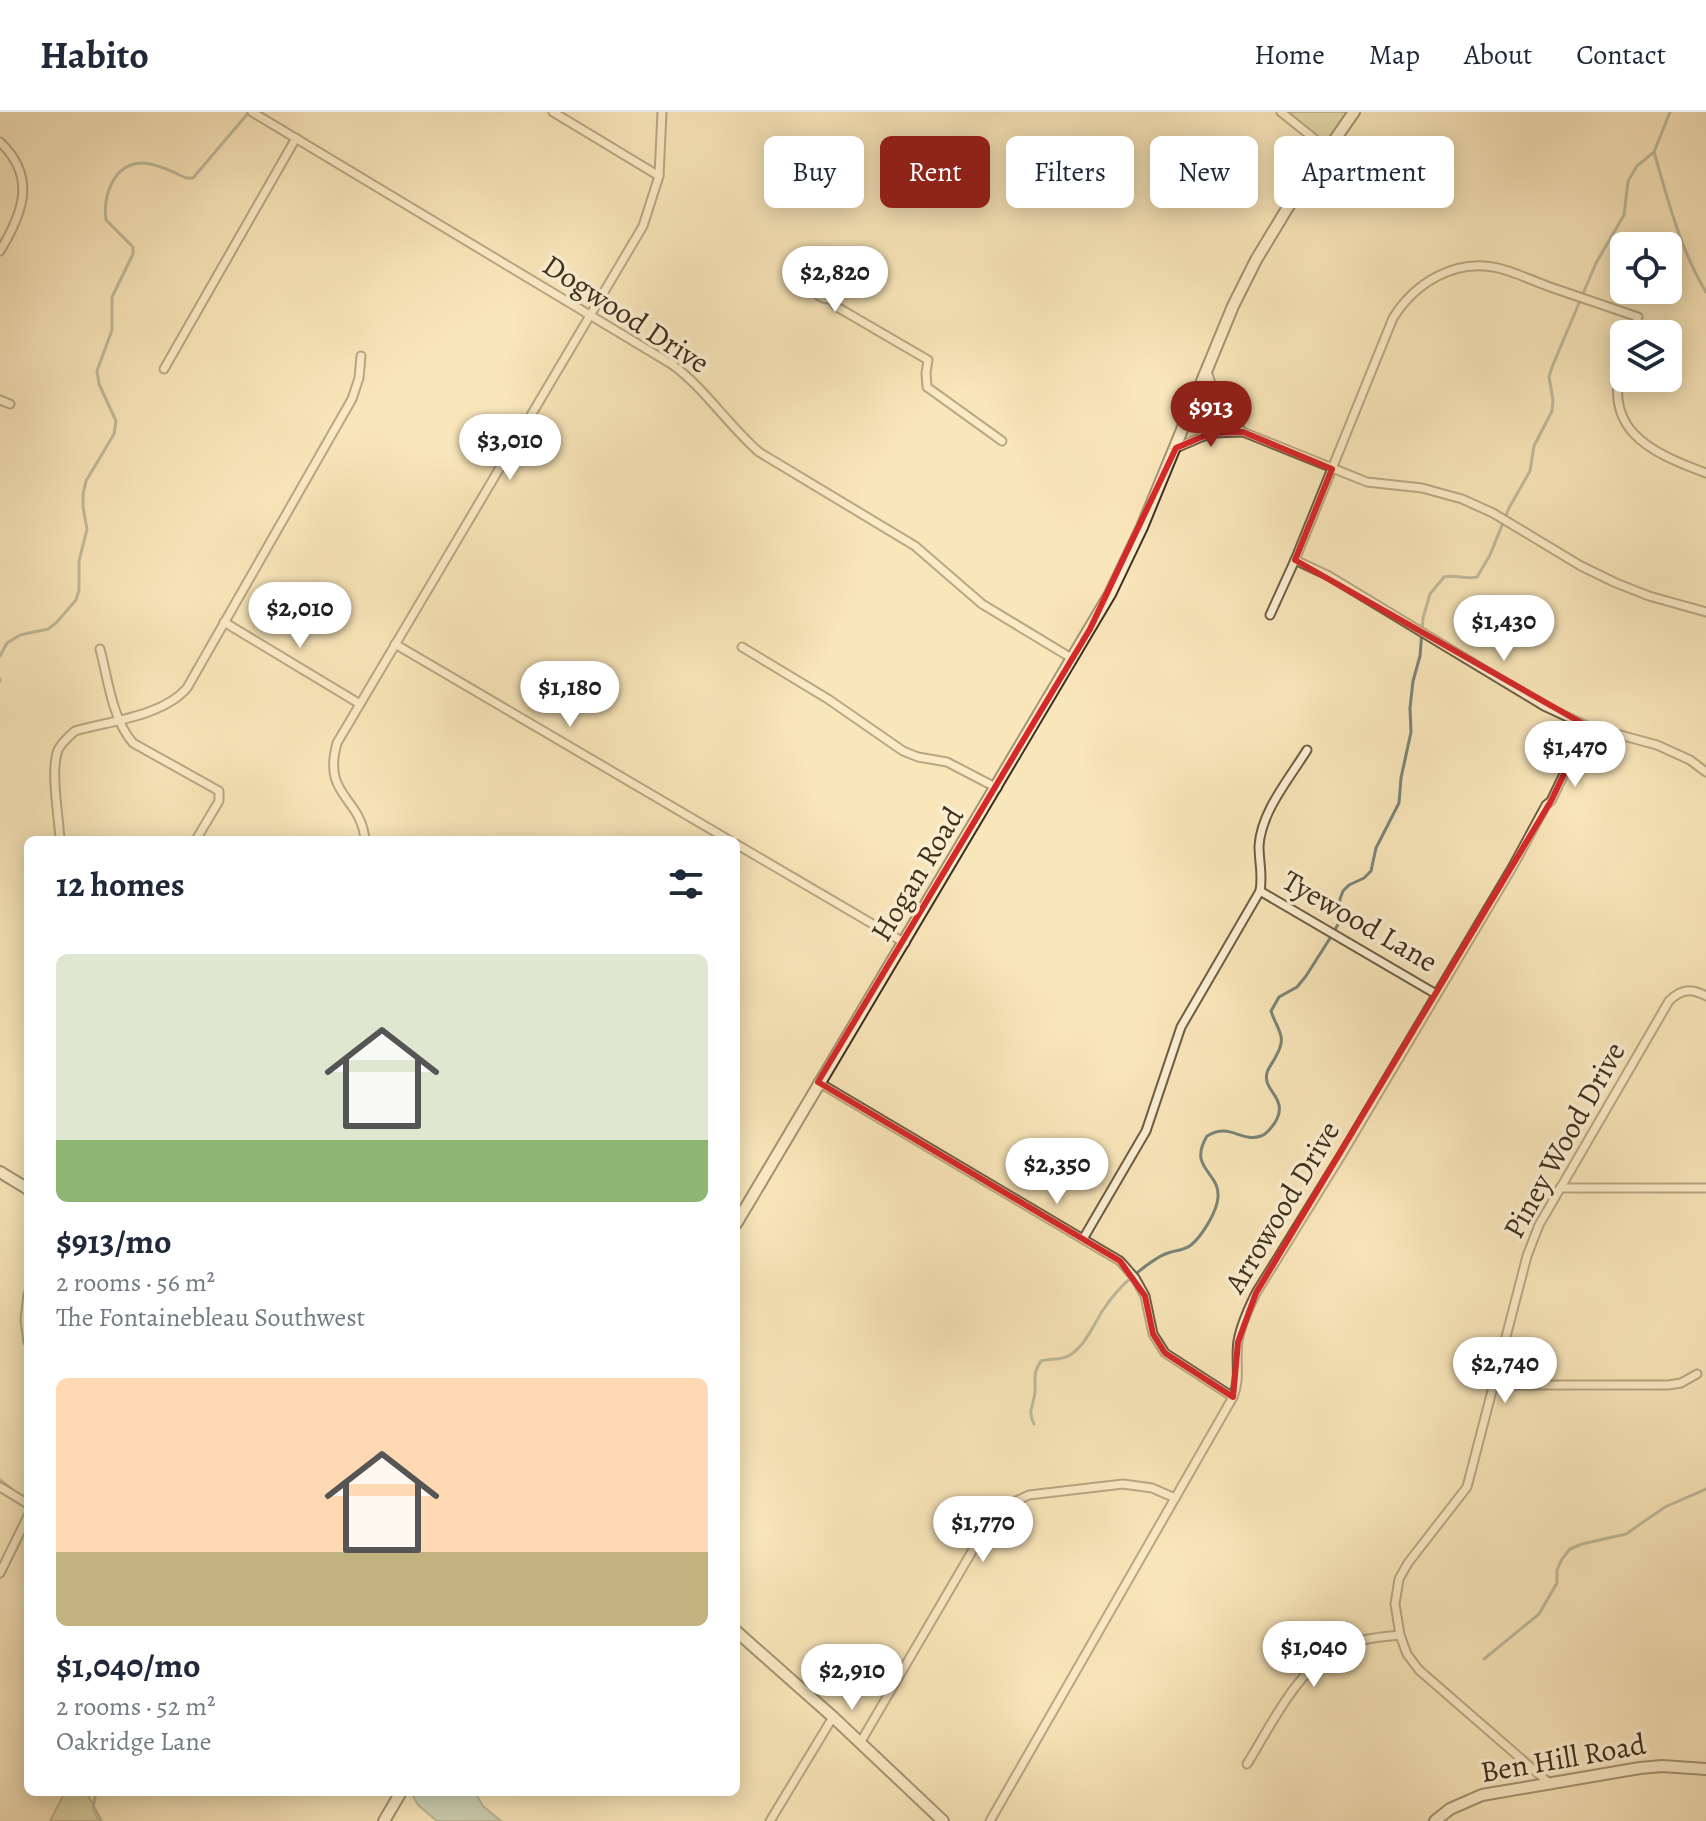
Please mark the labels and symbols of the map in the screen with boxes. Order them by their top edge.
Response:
street label: Dogwood Drive [535,245,717,383]
pin: $2,820 [770,246,900,314]
pin: $913 [1164,381,1258,449]
pin: $3,010 [445,414,575,482]
pin: $2,010 [235,582,365,650]
pin: $1,430 [1439,595,1569,663]
pin: $1,180 [505,661,635,729]
pin: $1,470 [1510,721,1640,789]
street label: Hogan Road [861,798,973,949]
street label: Tyewood Lane [1275,860,1445,982]
street label: Piney Wood Drive [1493,1035,1635,1245]
street label: Arrowood Drive [1214,1114,1349,1301]
pin: $2,350 [992,1138,1122,1206]
pin: $2,740 [1440,1337,1570,1405]
pin: $1,770 [918,1496,1048,1564]
pin: $1,040 [1249,1621,1379,1689]
pin: $2,910 [787,1644,917,1712]
street label: Ben Hill Road [1477,1724,1650,1792]

